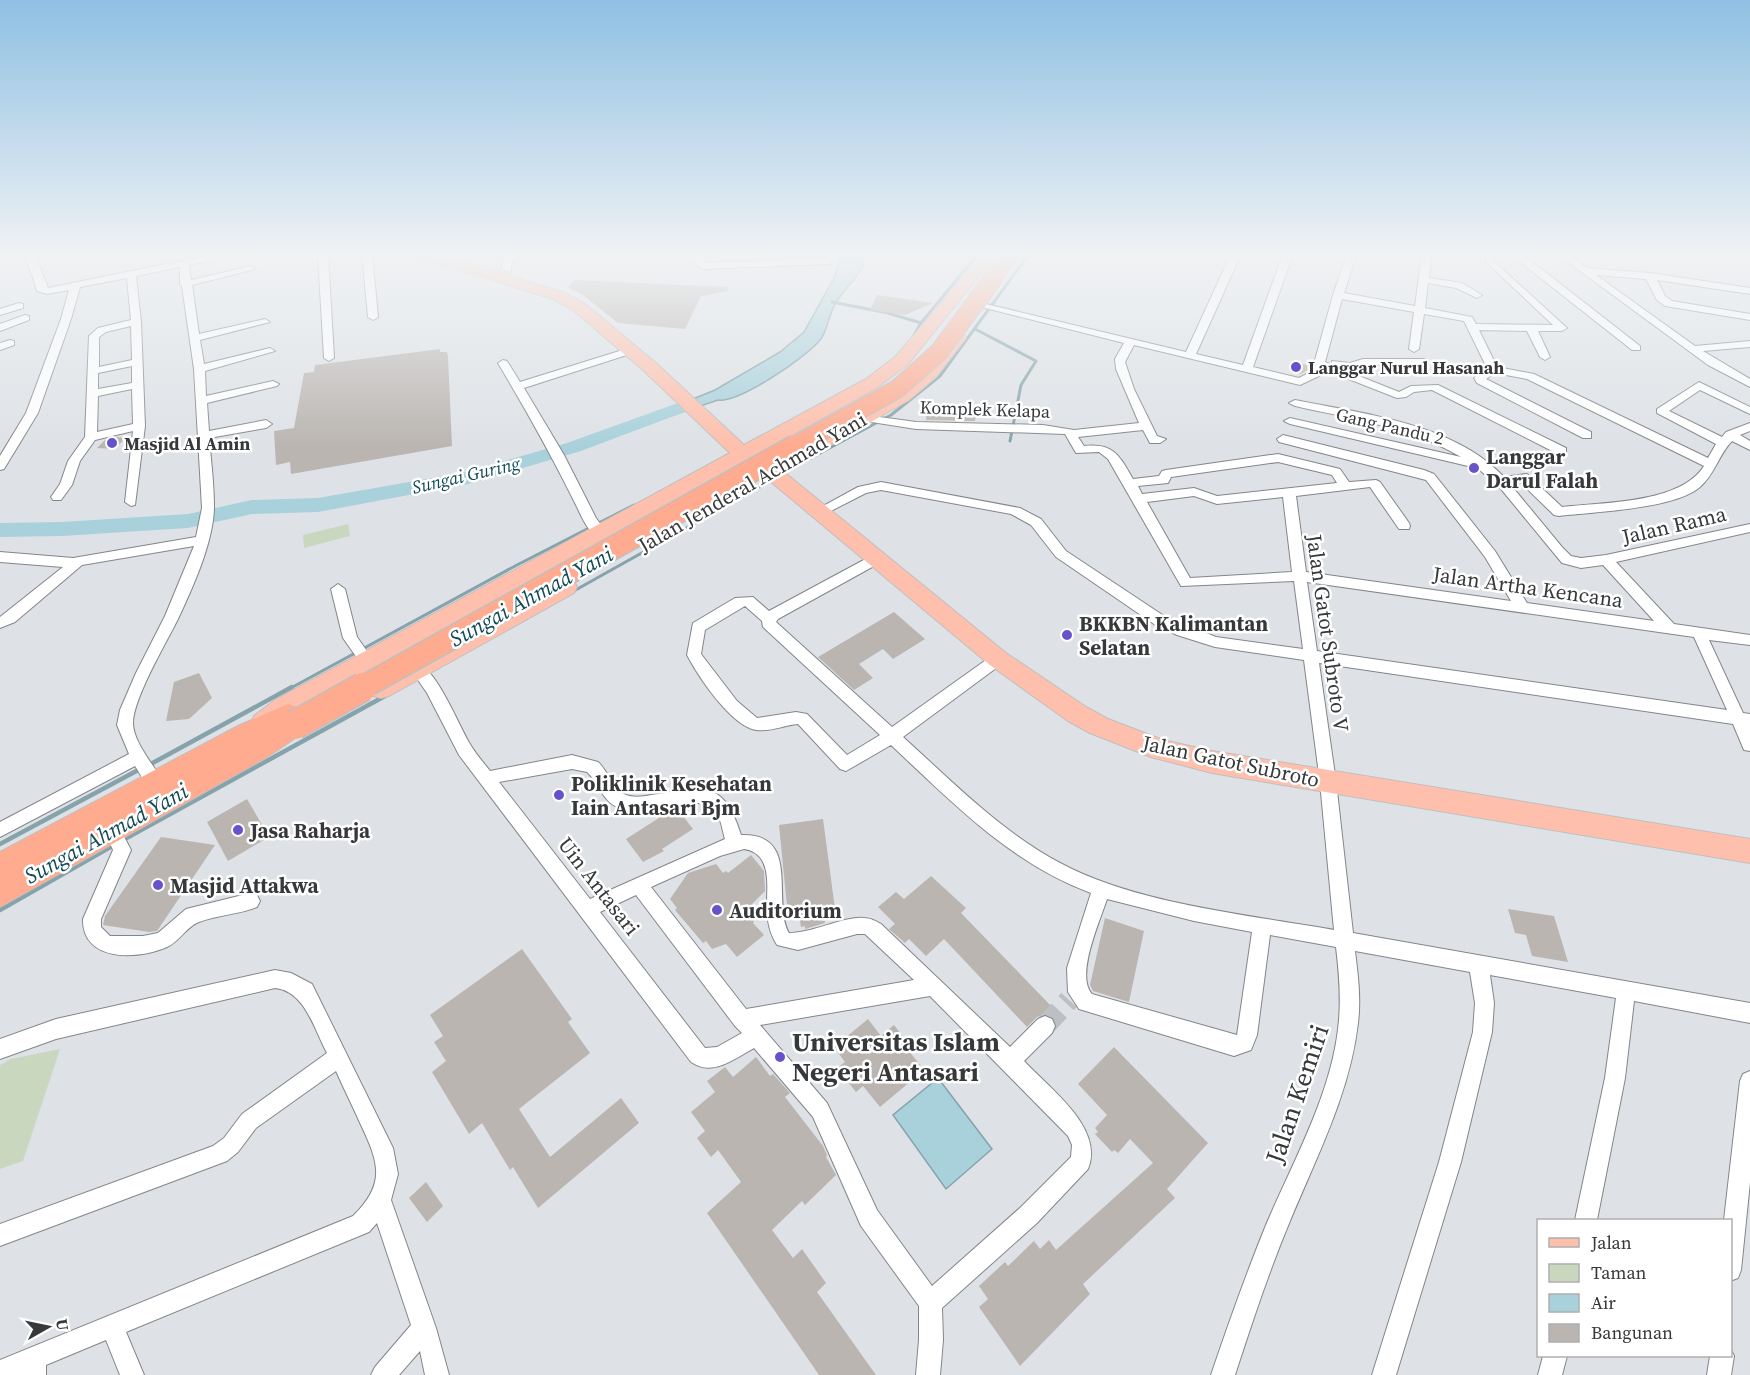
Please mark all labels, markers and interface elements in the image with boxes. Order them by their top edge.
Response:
place label: Langgar Nurul Hasanah [1308,355,1504,380]
marker: Langgar Nurul Hasanah [1289,360,1303,374]
street label: Komplek Kelapa [919,394,1051,424]
street label: Gang Pandu 2 [1334,401,1446,451]
street label: Jalan Jenderal Achmad Yani [632,405,872,560]
place label: Masjid Al Amin [124,431,250,456]
marker: Masjid Al Amin [105,436,119,450]
place label: Langgar Darul Falah [1486,442,1598,495]
water label: Sungai Guring [410,450,524,500]
marker: Langgar Darul Falah [1467,461,1481,475]
street label: Jalan Rama [1618,499,1729,551]
street label: Jalan Gatot Subroto V [1300,532,1356,733]
water label: Sungai Ahmad Yani [444,538,619,653]
street label: Jalan Artha Kencana [1430,559,1625,615]
place label: BKKBN Kalimantan Selatan [1079,609,1268,662]
marker: BKKBN Kalimantan Selatan [1060,628,1074,642]
street label: Jalan Gatot Subroto [1139,728,1322,794]
place label: Poliklinik Kesehatan Iain Antasari Bjm [571,769,772,822]
water label: Sungai Ahmad Yani [19,775,194,890]
marker: Poliklinik Kesehatan Iain Antasari Bjm [552,788,566,802]
place label: Jasa Raharja [248,816,371,845]
marker: Jasa Raharja [231,823,245,837]
street label: Uin Antasari [551,831,647,941]
place label: Masjid Attakwa [170,871,319,900]
marker: Masjid Attakwa [151,878,165,892]
place label: Auditorium [729,896,842,925]
marker: Auditorium [710,903,724,917]
street label: Jalan Kemiri [1256,1020,1338,1169]
place label: Universitas Islam Negeri Antasari [792,1024,1000,1090]
marker: Universitas Islam Negeri Antasari [773,1050,787,1064]
legend [1537,1219,1732,1357]
text: Jalan [1590,1230,1632,1255]
text: Taman [1591,1260,1646,1285]
text: Air [1591,1290,1616,1315]
north arrow [18,1297,78,1357]
text: U [51,1317,75,1332]
text: Bangunan [1591,1320,1673,1345]

